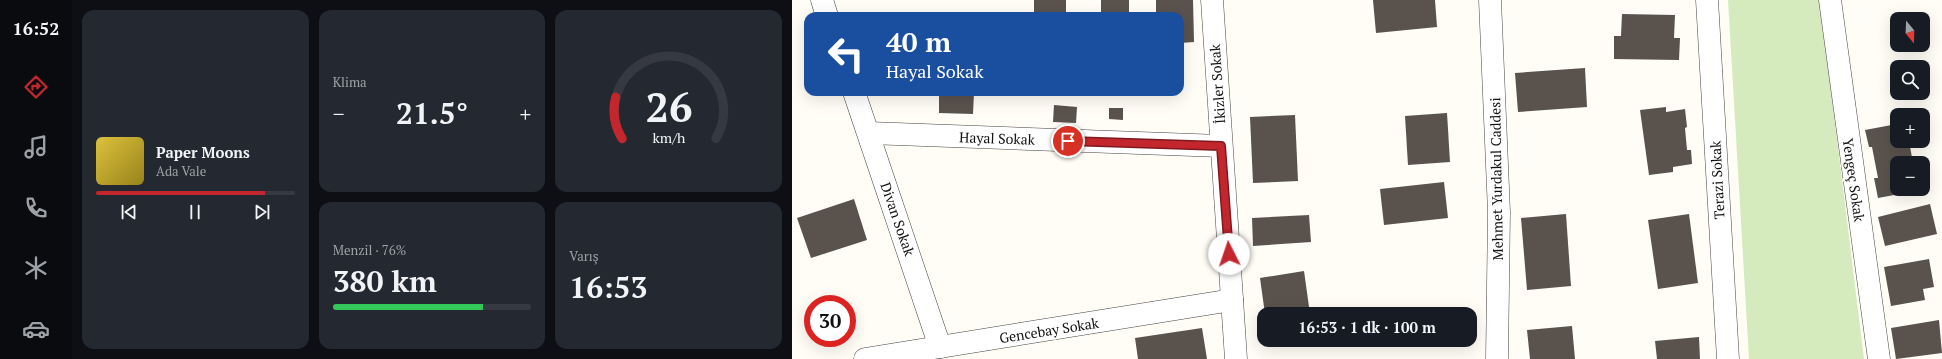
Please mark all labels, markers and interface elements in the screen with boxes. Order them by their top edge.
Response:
north arrow [1890,12,1930,52]
map controls [1890,12,1930,196]
text: 16:52 [13,16,59,40]
text: 40 m [886,23,951,60]
icon: left [820,28,872,80]
street label: İkizler Sokak [1205,43,1229,125]
text: Hayal Sokak [886,59,983,83]
button: search [1890,60,1930,100]
icon: directions [22,73,50,101]
text: Klima [333,73,367,91]
text: 26 [645,79,692,134]
text: 21.5° [396,93,468,133]
street label: Mehmet Yurdakul Caddesi [1485,97,1507,261]
text: − [333,99,344,128]
text: + [520,99,531,128]
button: + [1890,108,1930,148]
pin [1051,124,1085,158]
street label: Hayal Sokak [959,127,1036,149]
text: km/h [652,128,686,147]
icon: arrive [1057,130,1079,152]
icon: music [22,133,50,161]
street label: Yengeç Sokak [1839,137,1869,224]
street label: Terazi Sokak [1705,140,1729,220]
text: Paper Moons [156,142,250,162]
button: − [1890,156,1930,196]
text: Ada Vale [156,162,206,180]
street label: Divan Sokak [877,180,920,259]
icon: phone [22,194,50,222]
icon: previous [118,201,140,223]
icon: pause [184,201,206,223]
icon: next [251,201,273,223]
position arrow [1208,233,1250,275]
text: Menzil · 76% [333,241,406,259]
text: Varış [569,247,599,265]
icon: climate [22,254,50,282]
text: 380 km [333,261,437,301]
text: 16:53 [569,267,647,307]
speed limit sign: 30 [804,295,856,347]
street label: Gencebay Sokak [998,313,1101,347]
icon: car [22,315,50,343]
text: 16:53 · 1 dk · 100 m [1298,317,1436,337]

